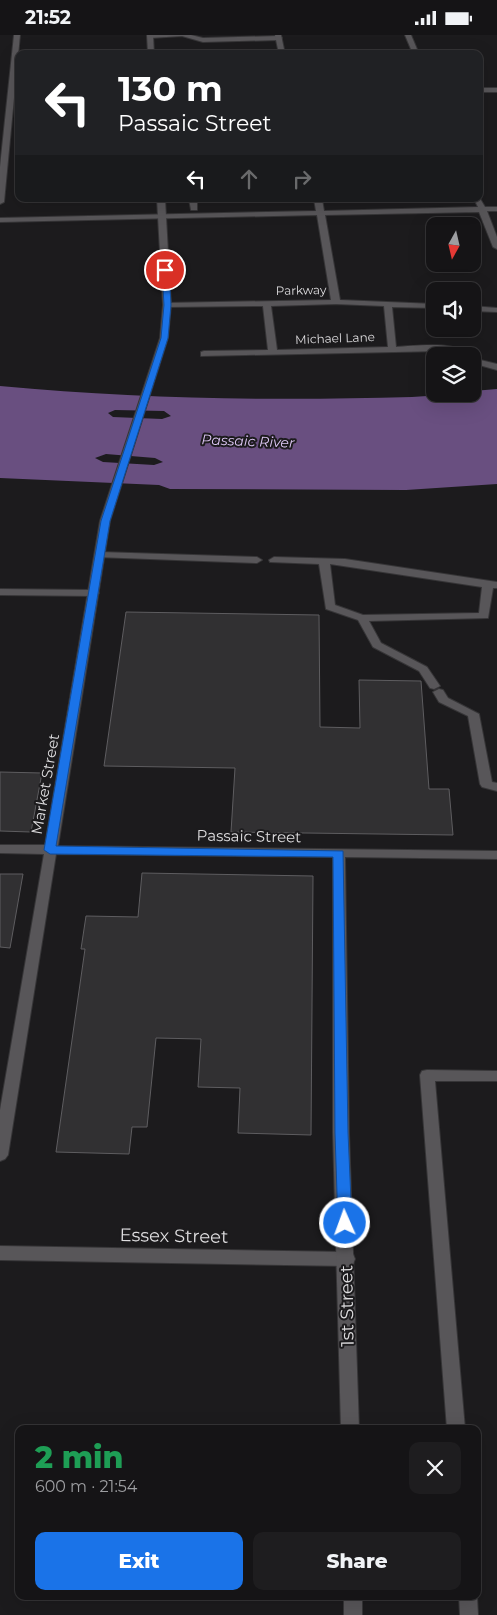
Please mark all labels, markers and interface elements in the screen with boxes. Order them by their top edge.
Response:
text: 21:52 [25,6,71,29]
text: 130 m [118,67,223,110]
icon: left [35,70,100,135]
text: Passaic Street [118,110,271,137]
icon: left [182,165,210,193]
icon: ahead [235,165,263,193]
icon: right [288,165,316,193]
north arrow [426,217,481,273]
map controls [426,217,481,402]
pin [144,249,186,291]
icon: arrive [151,256,179,284]
street label: Parkway [275,282,327,298]
button: sound [426,282,481,337]
street label: Michael Lane [295,329,375,347]
button: layers [426,347,481,402]
water label: Passaic River [201,430,295,452]
street label: Market Street [27,732,63,836]
street label: Passaic Street [197,826,301,846]
position arrow [318,1196,370,1248]
street label: Essex Street [119,1224,229,1248]
street label: 1st Street [335,1265,359,1347]
text: 2 min [35,1439,123,1476]
button: close [409,1442,461,1494]
text: 600 m · 21:54 [35,1477,137,1496]
button: Exit [35,1532,243,1590]
button: Share [253,1532,461,1590]

